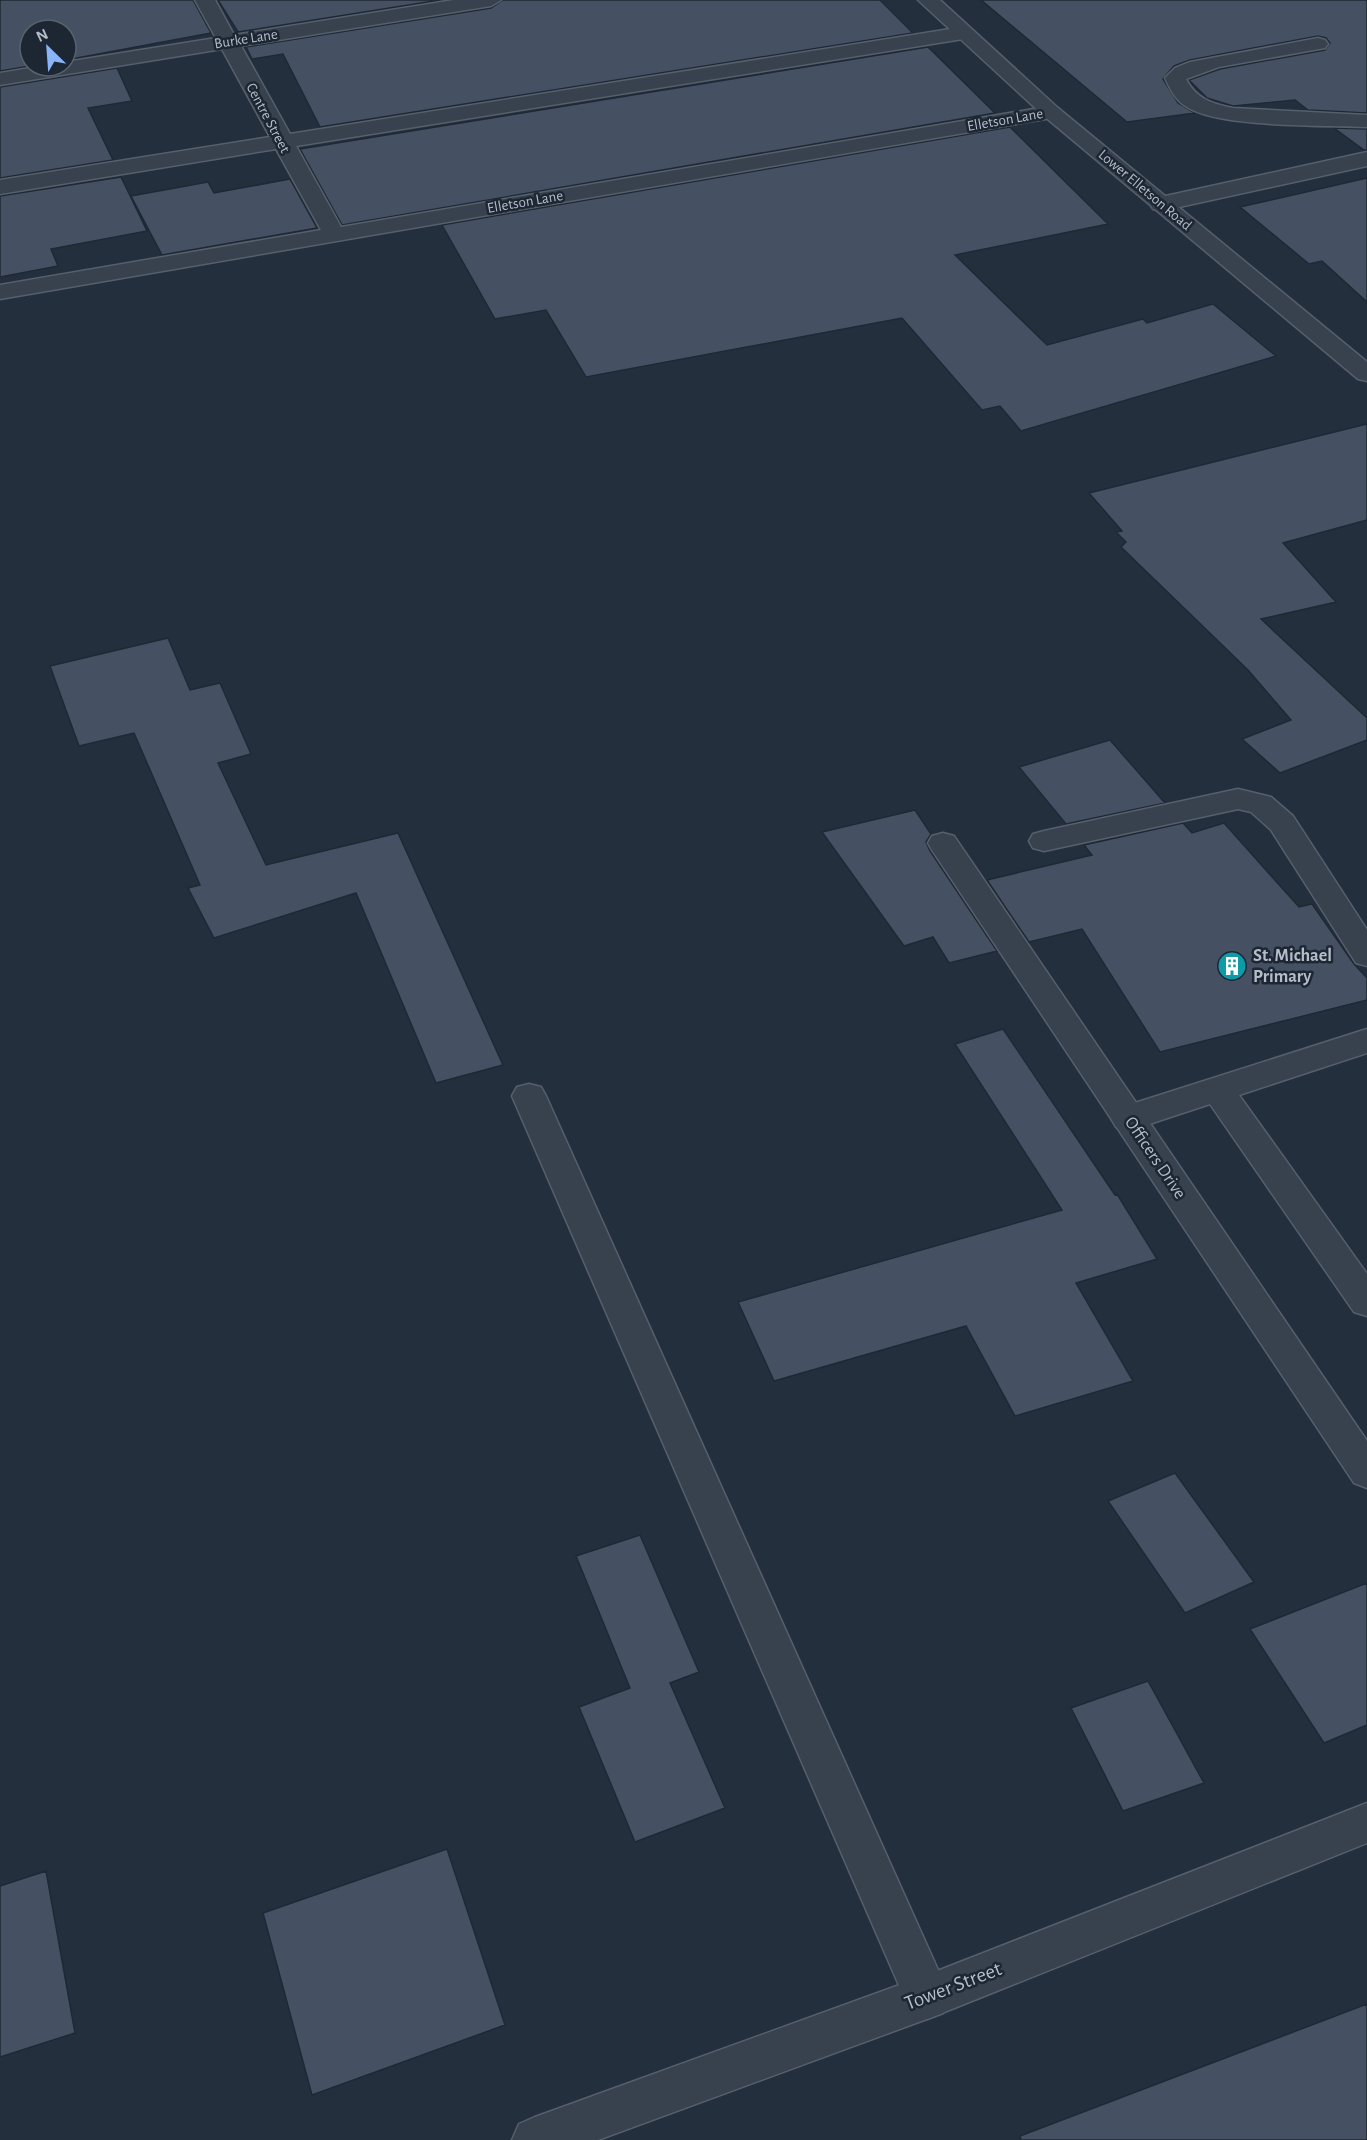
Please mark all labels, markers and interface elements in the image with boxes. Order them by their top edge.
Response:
north arrow [18,18,78,78]
text: N [34,26,51,45]
street label: Burke Lane [213,27,279,51]
street label: Centre Street [243,81,293,155]
street label: Elletson Lane [966,106,1044,134]
street label: Lower Elletson Road [1096,147,1195,233]
street label: Elletson Lane [486,188,564,216]
place label: St. Michael Primary [1253,947,1332,986]
building icon: St. Michael Primary [1216,950,1248,982]
street label: Officers Drive [1121,1114,1189,1202]
street label: Tower Street [902,1958,1005,2014]

